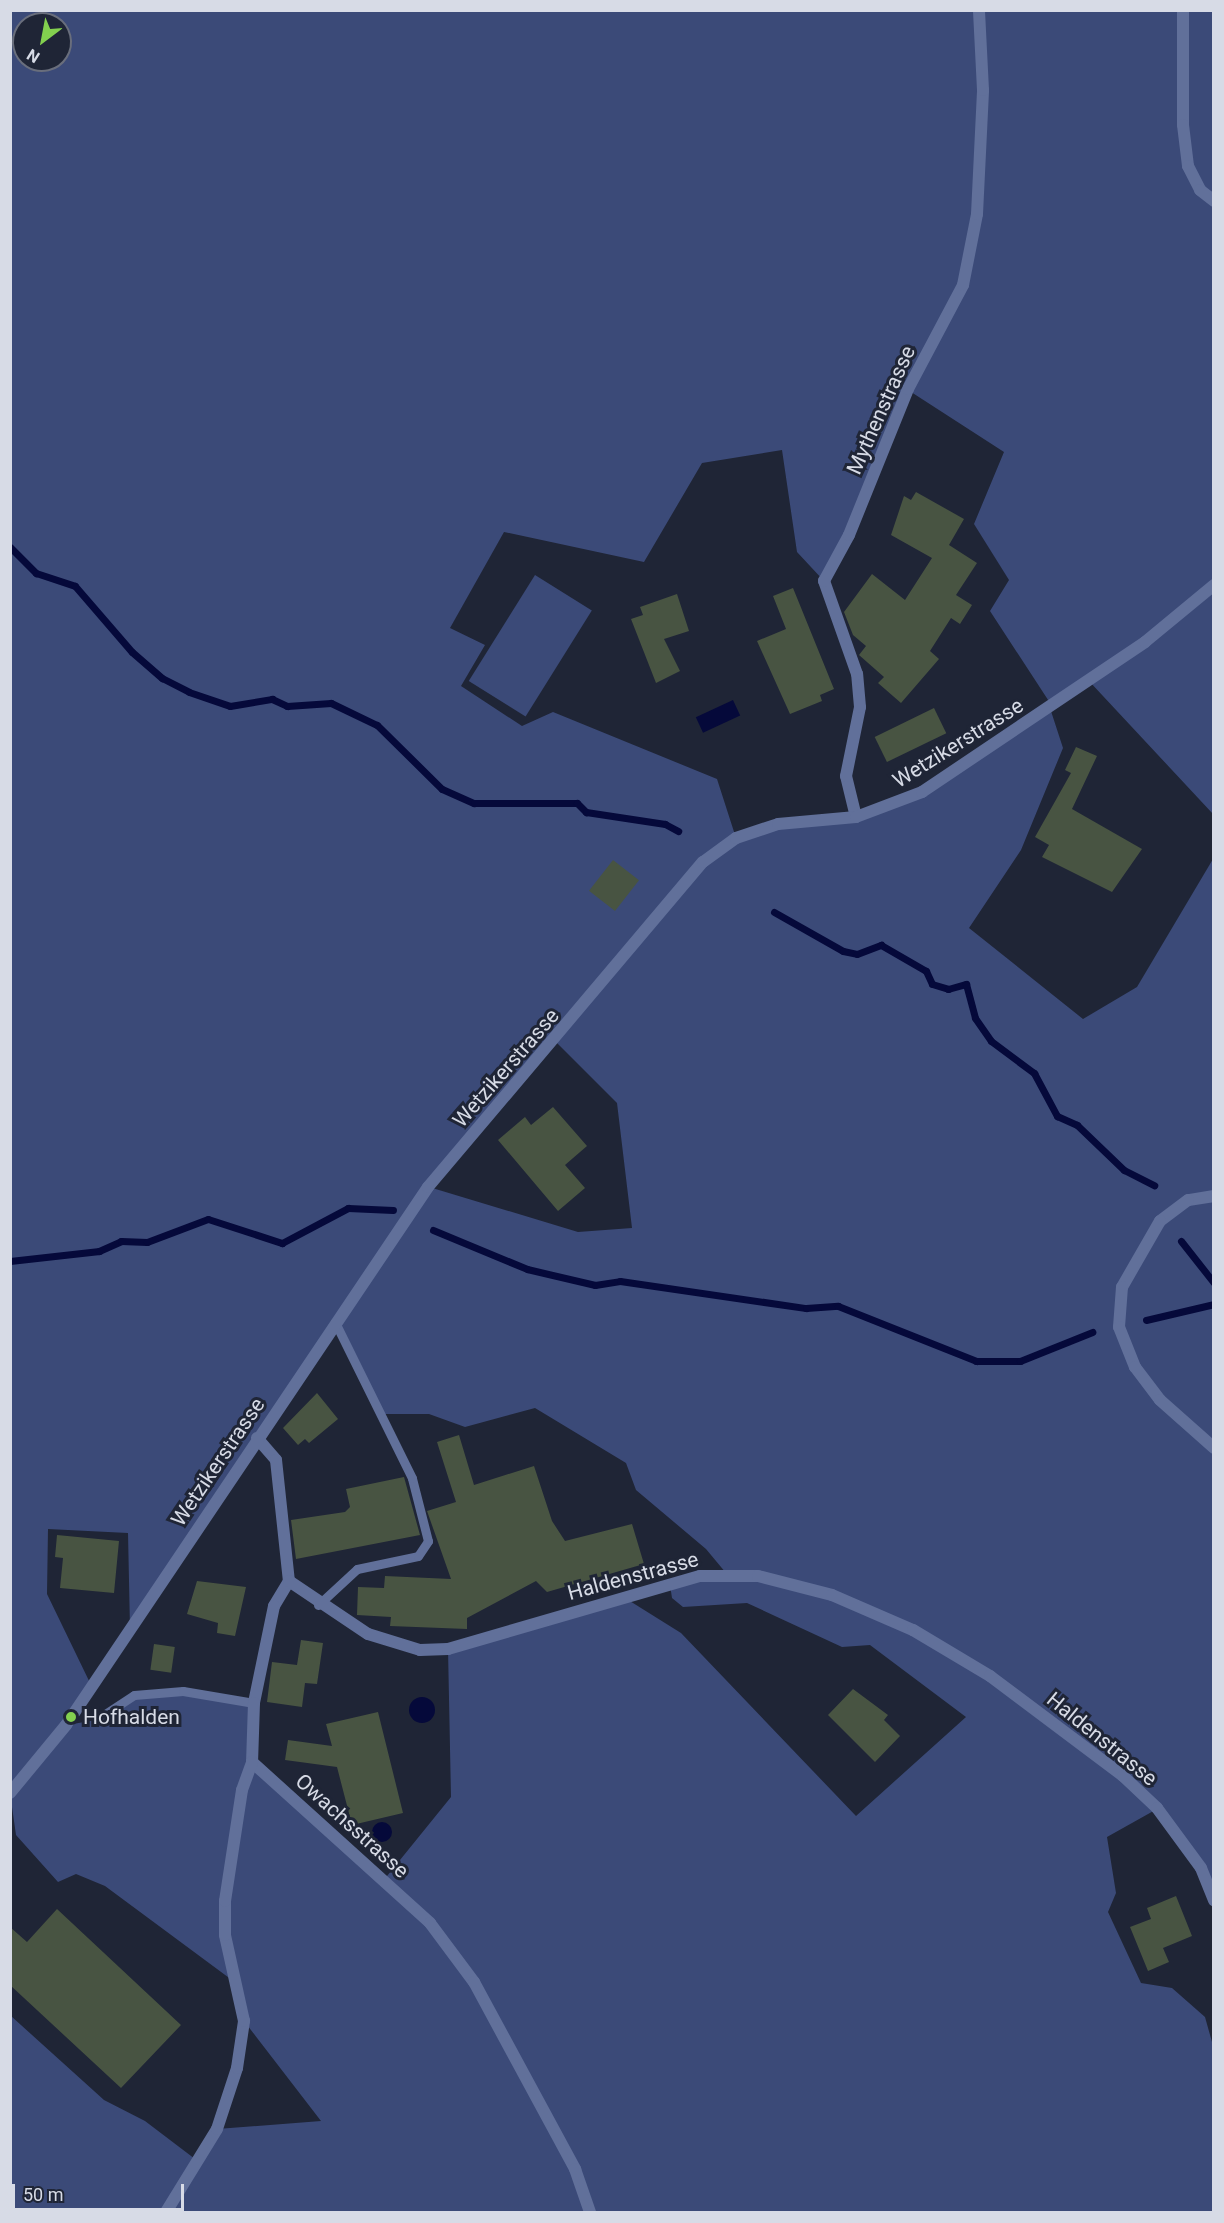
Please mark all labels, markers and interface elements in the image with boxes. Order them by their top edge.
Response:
north arrow [12,12,72,72]
text: N [23,45,43,67]
street label: Mythenstrasse [841,342,921,478]
street label: Wetzikerstrasse [888,693,1028,793]
street label: Wetzikerstrasse [448,1003,564,1133]
street label: Wetzikerstrasse [166,1393,270,1531]
street label: Haldenstrasse [565,1546,701,1606]
street label: Haldenstrasse [1042,1687,1162,1791]
place label: Hofhalden [83,1704,180,1730]
marker: Hofhalden [64,1710,78,1724]
street label: Owachsstrasse [290,1769,414,1883]
scale bar [15,2172,188,2210]
text: 50 m [23,2184,63,2205]

